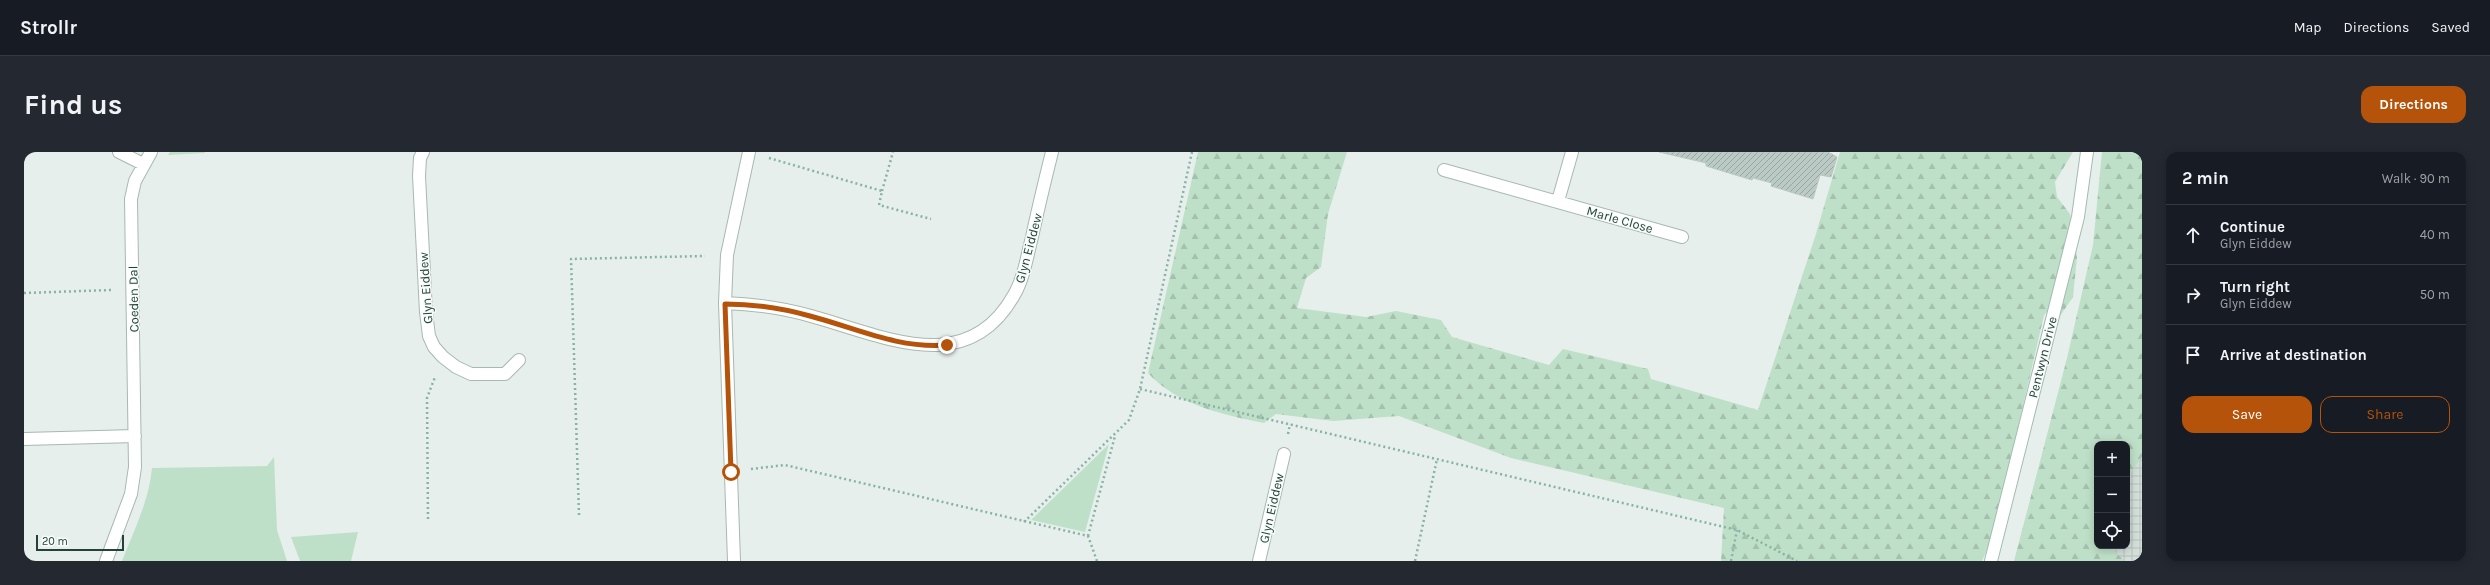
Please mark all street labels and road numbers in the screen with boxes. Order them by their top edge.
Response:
street label: Marle Close [1585,203,1655,236]
street label: Glyn Eiddew [1012,211,1045,285]
street label: Glyn Eiddew [415,251,435,324]
street label: Coeden Dal [125,266,142,332]
street label: Pentwyn Drive [2025,315,2060,399]
street label: Glyn Eiddew [1256,471,1287,545]

